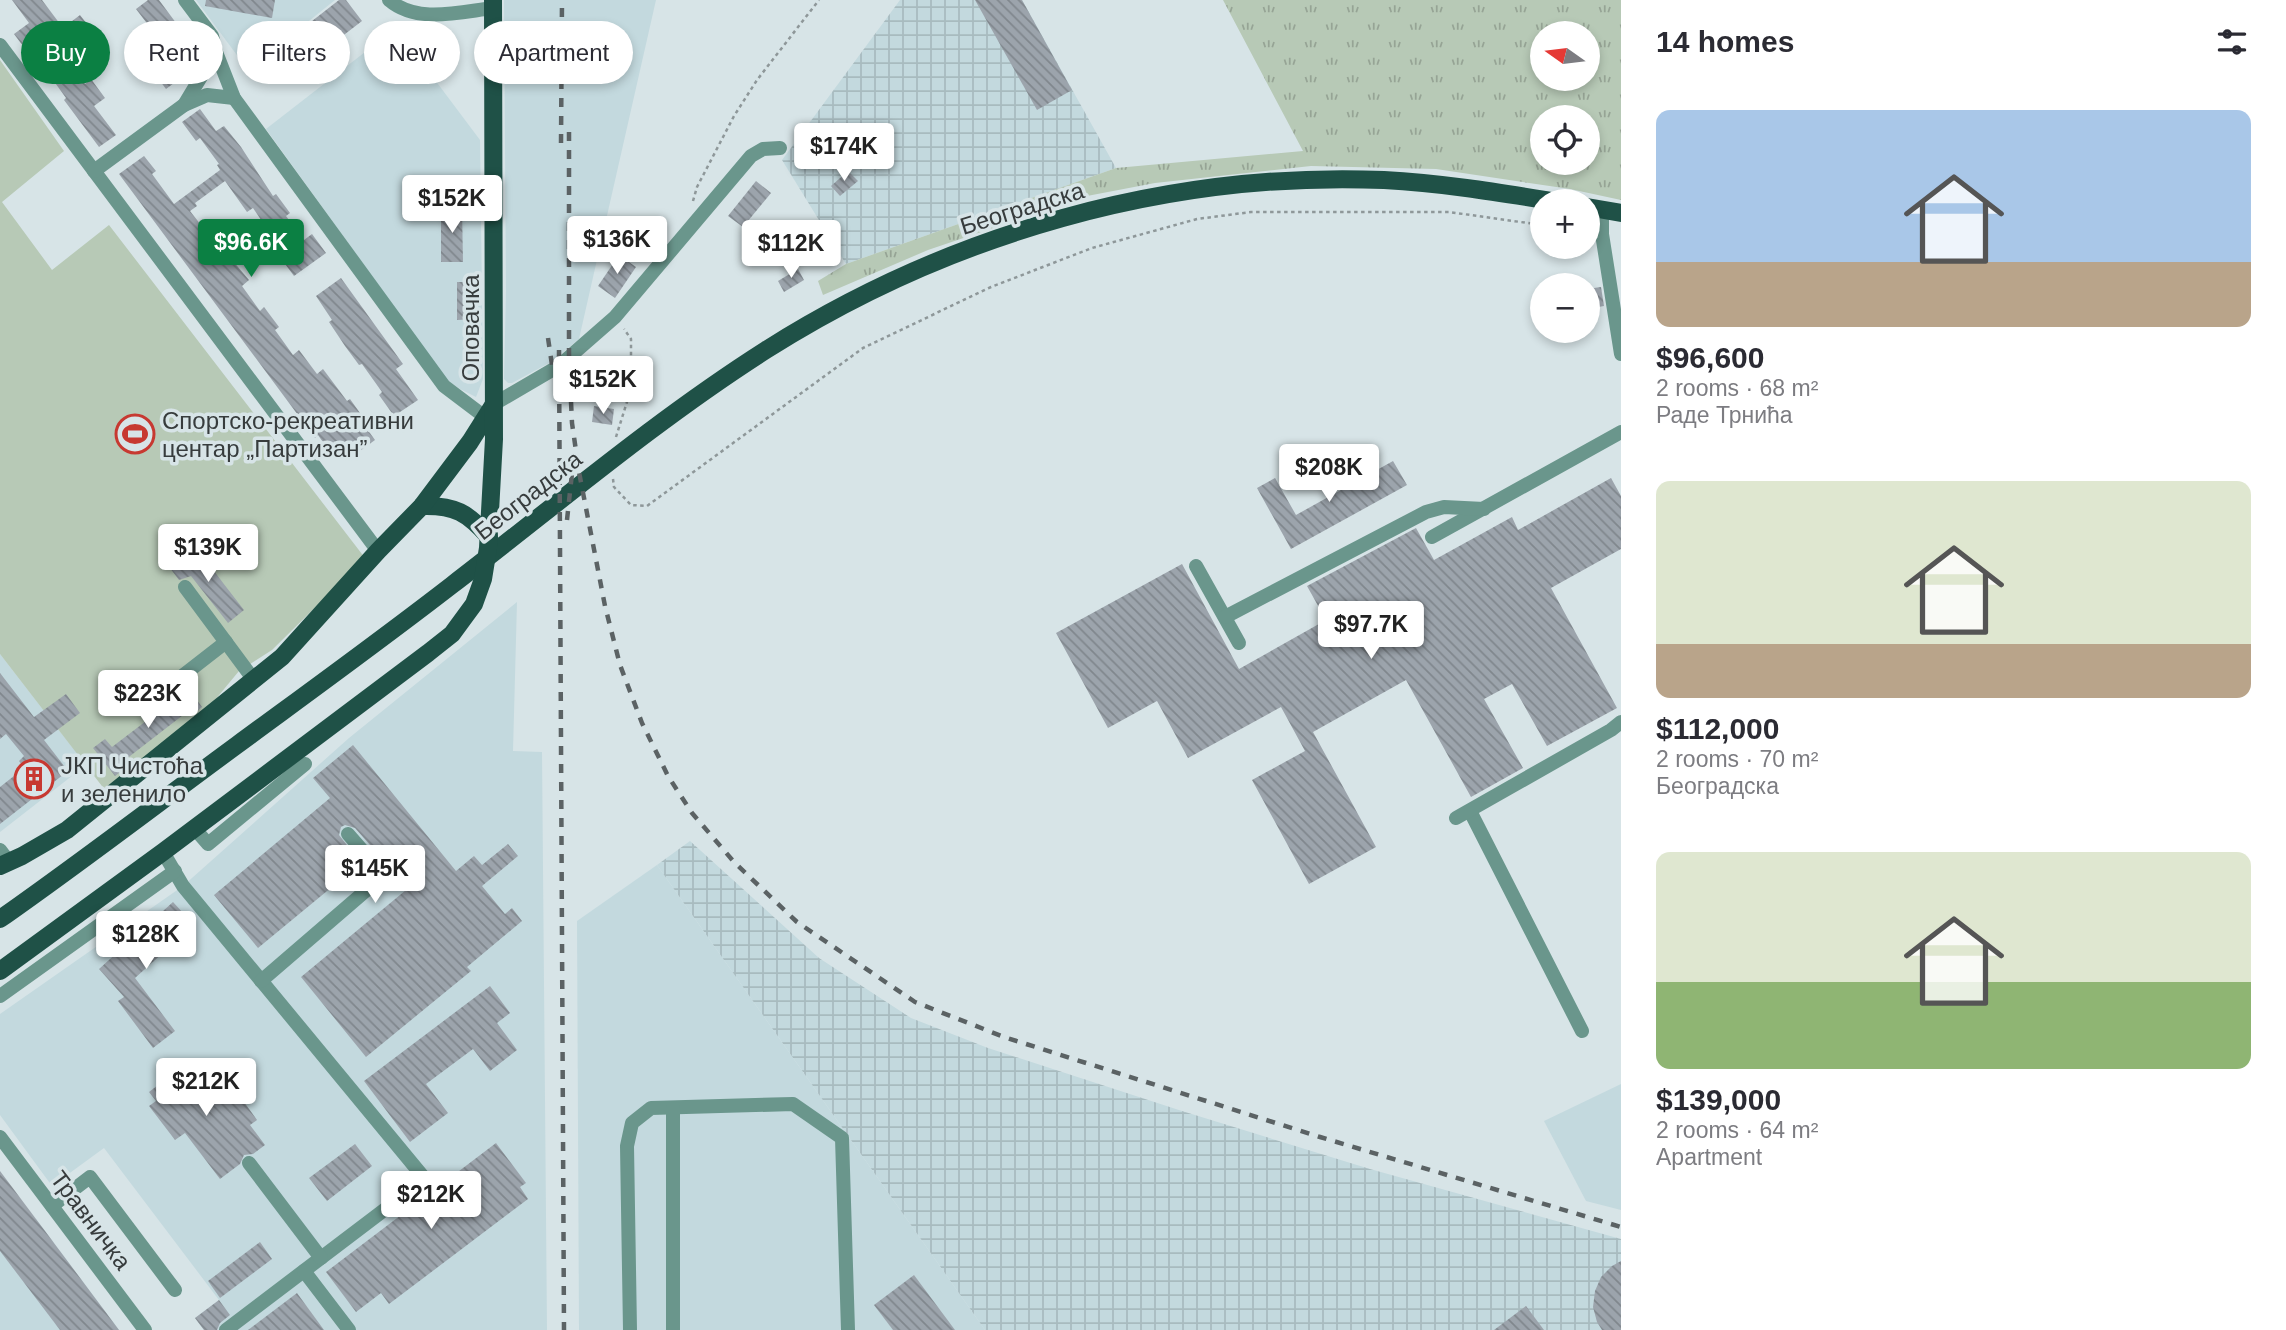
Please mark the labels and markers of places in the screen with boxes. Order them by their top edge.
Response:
pin: $174K [795,124,893,183]
pin: $152K [403,176,501,235]
pin: $136K [568,216,666,276]
pin: $96.6K [194,219,308,279]
pin: $112K [742,220,840,280]
pin: $152K [554,356,652,416]
place label: Спортско-рекреативни центар „Партизан” [162,407,414,462]
sports icon: Спортско-рекреативни центар „Партизан” [114,413,156,455]
pin: $208K [1280,444,1378,504]
pin: $139K [159,524,257,584]
pin: $97.7K [1314,602,1428,661]
pin: $223K [99,670,197,730]
place label: ЈКП Чистоћа и зеленило [61,752,204,807]
building icon: ЈКП Чистоћа и зеленило [13,758,55,800]
pin: $145K [326,846,424,905]
pin: $128K [97,912,195,971]
pin: $212K [157,1058,255,1118]
pin: $212K [382,1172,480,1231]

